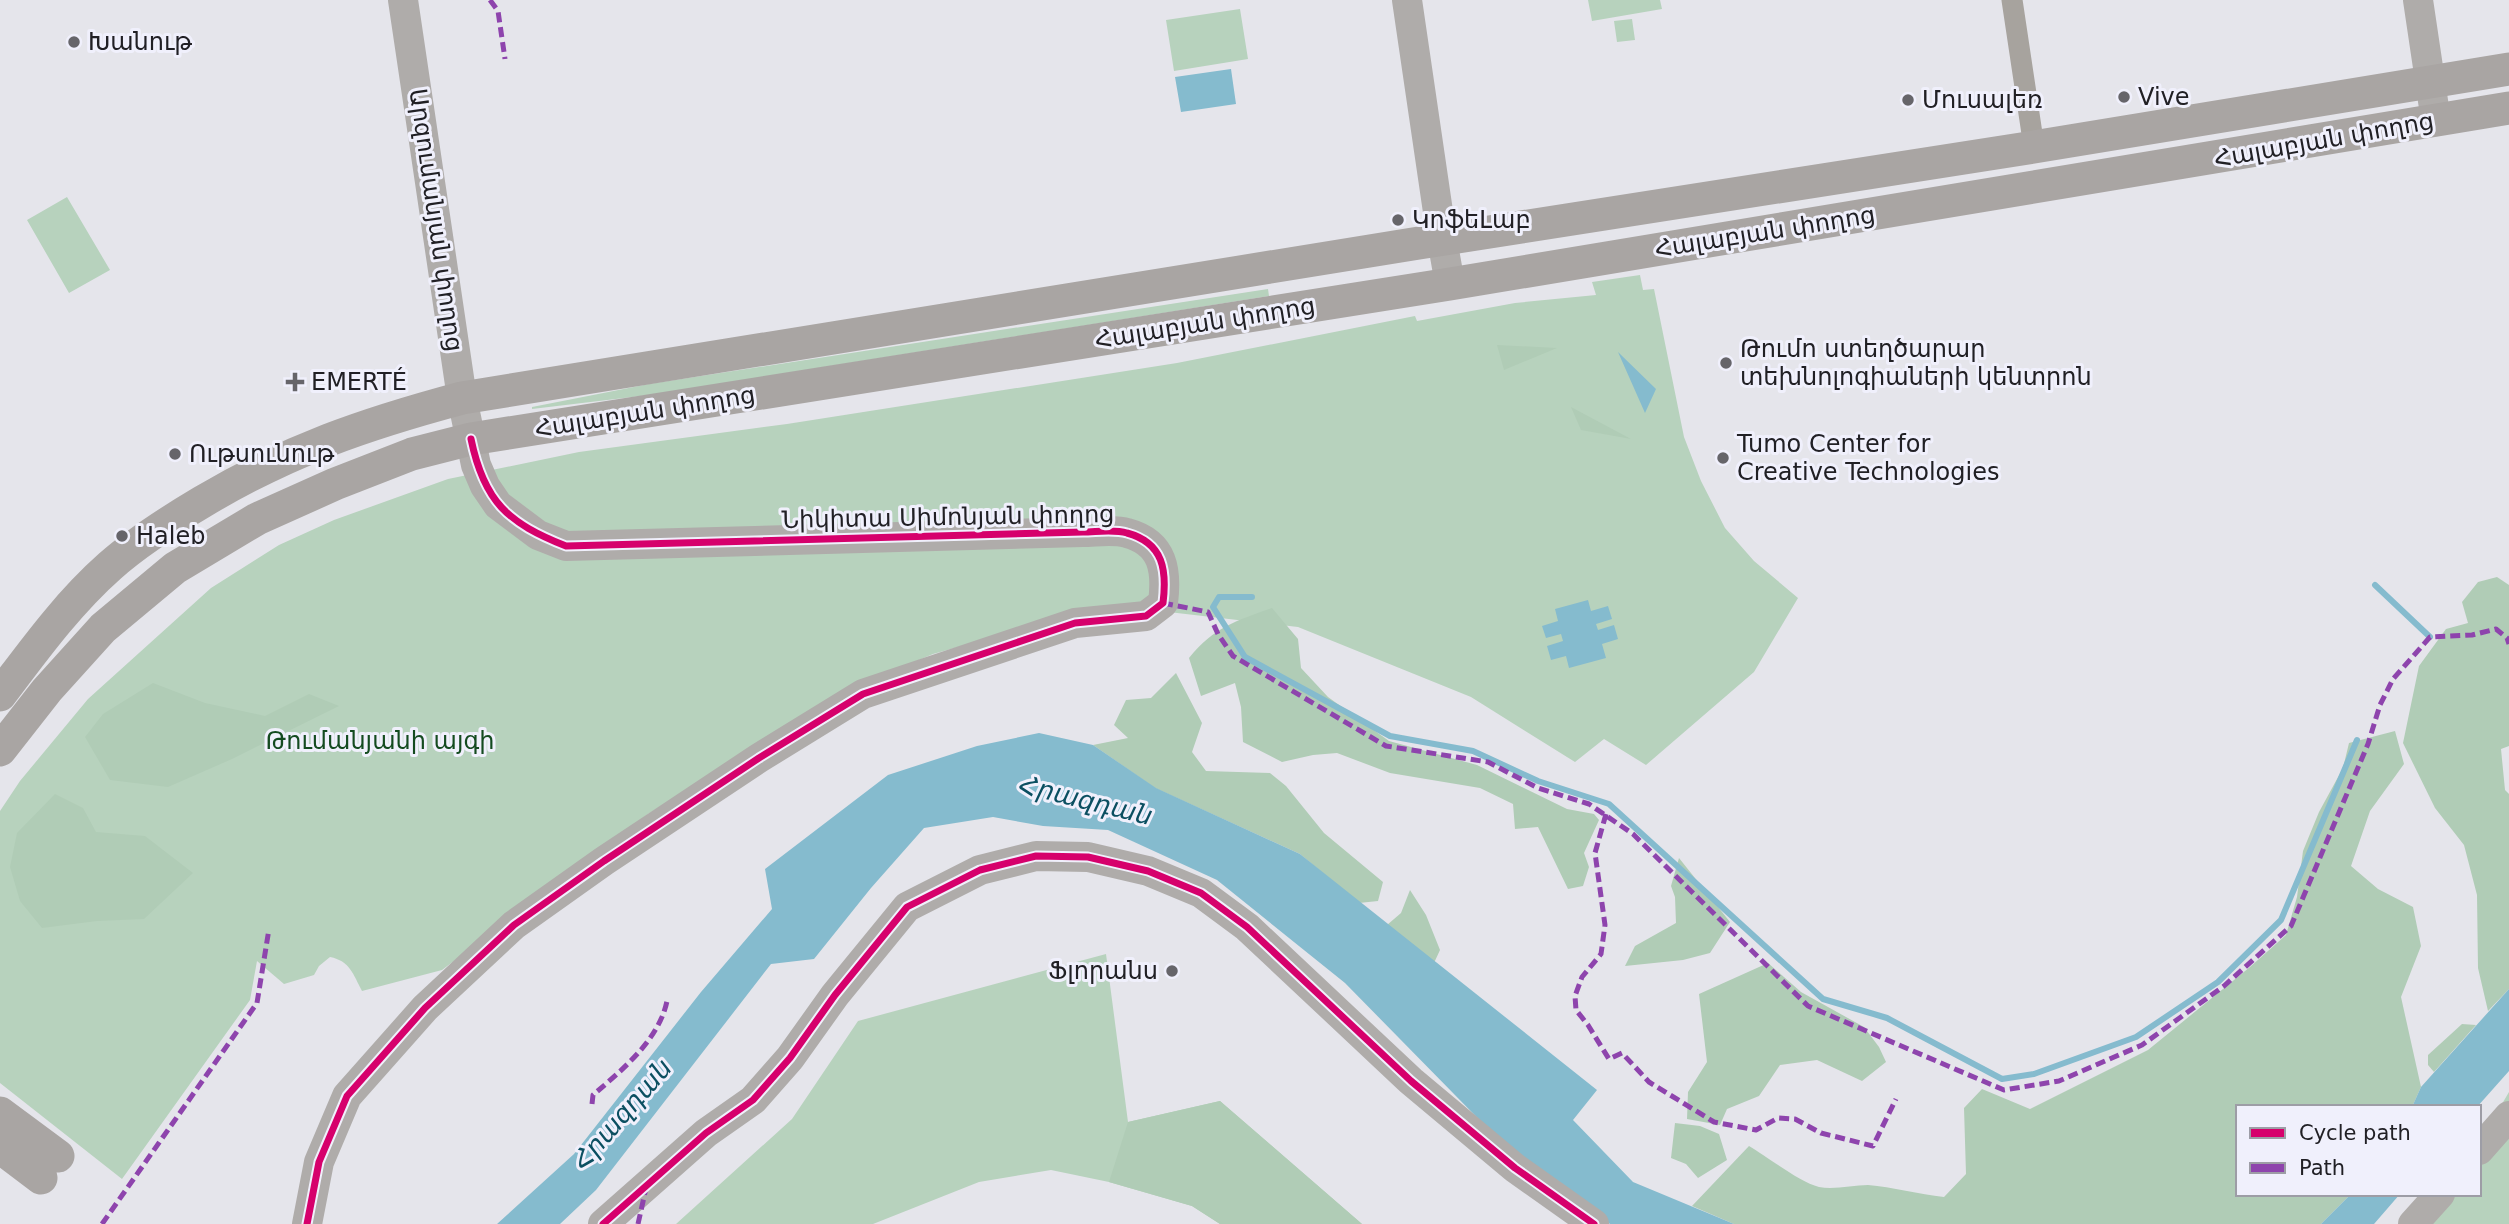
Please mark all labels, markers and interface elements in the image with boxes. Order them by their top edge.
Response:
place label: Խանութ [88,28,192,56]
marker: Խանութ [66,34,82,50]
place label: Vive [2138,83,2190,111]
place label: Մուսալեռ [1922,86,2043,114]
street label: Արզումանյան փողոց [404,87,468,353]
marker: Vive [2116,89,2132,105]
marker: Մուսալեռ [1900,92,1916,108]
street label: Հալաբյան փողոց [2212,107,2436,173]
street label: Հալաբյան փողոց [1653,201,1877,263]
place label: ԿոֆեԼաբ [1412,206,1531,234]
marker: ԿոֆեԼաբ [1390,212,1406,228]
street label: Հալաբյան փողոց [1093,292,1317,354]
place label: Թումո ստեղծարար տեխնոլոգիաների կենտրոն [1740,335,2092,391]
marker: Թումո ստեղծարար տեխնոլոգիաների կենտրոն [1718,355,1734,371]
place label: EMERTÉ [311,367,407,396]
marker: EMERTÉ [285,372,305,392]
street label: Հալաբյան փողոց [533,381,757,443]
place label: Tumo Center for Creative Technologies [1736,430,1999,486]
place label: Ութսունութ [189,440,334,468]
marker: Ութսունութ [167,446,183,462]
marker: Tumo Center for Creative Technologies [1715,450,1731,466]
street label: Նիկիտա Սիմոնյան փողոց [781,500,1115,534]
place label: Haleb [136,522,205,550]
marker: Haleb [114,528,130,544]
park label: Թումանյանի այգի [266,727,494,755]
water label: Հրազդան [1016,769,1156,831]
place label: Ֆլորանս [1048,957,1158,985]
marker: Ֆլորանս [1164,963,1180,979]
water label: Հրազդան [566,1053,678,1175]
legend [2236,1105,2481,1196]
text: Cycle path [2299,1121,2411,1145]
text: Path [2299,1156,2345,1180]

